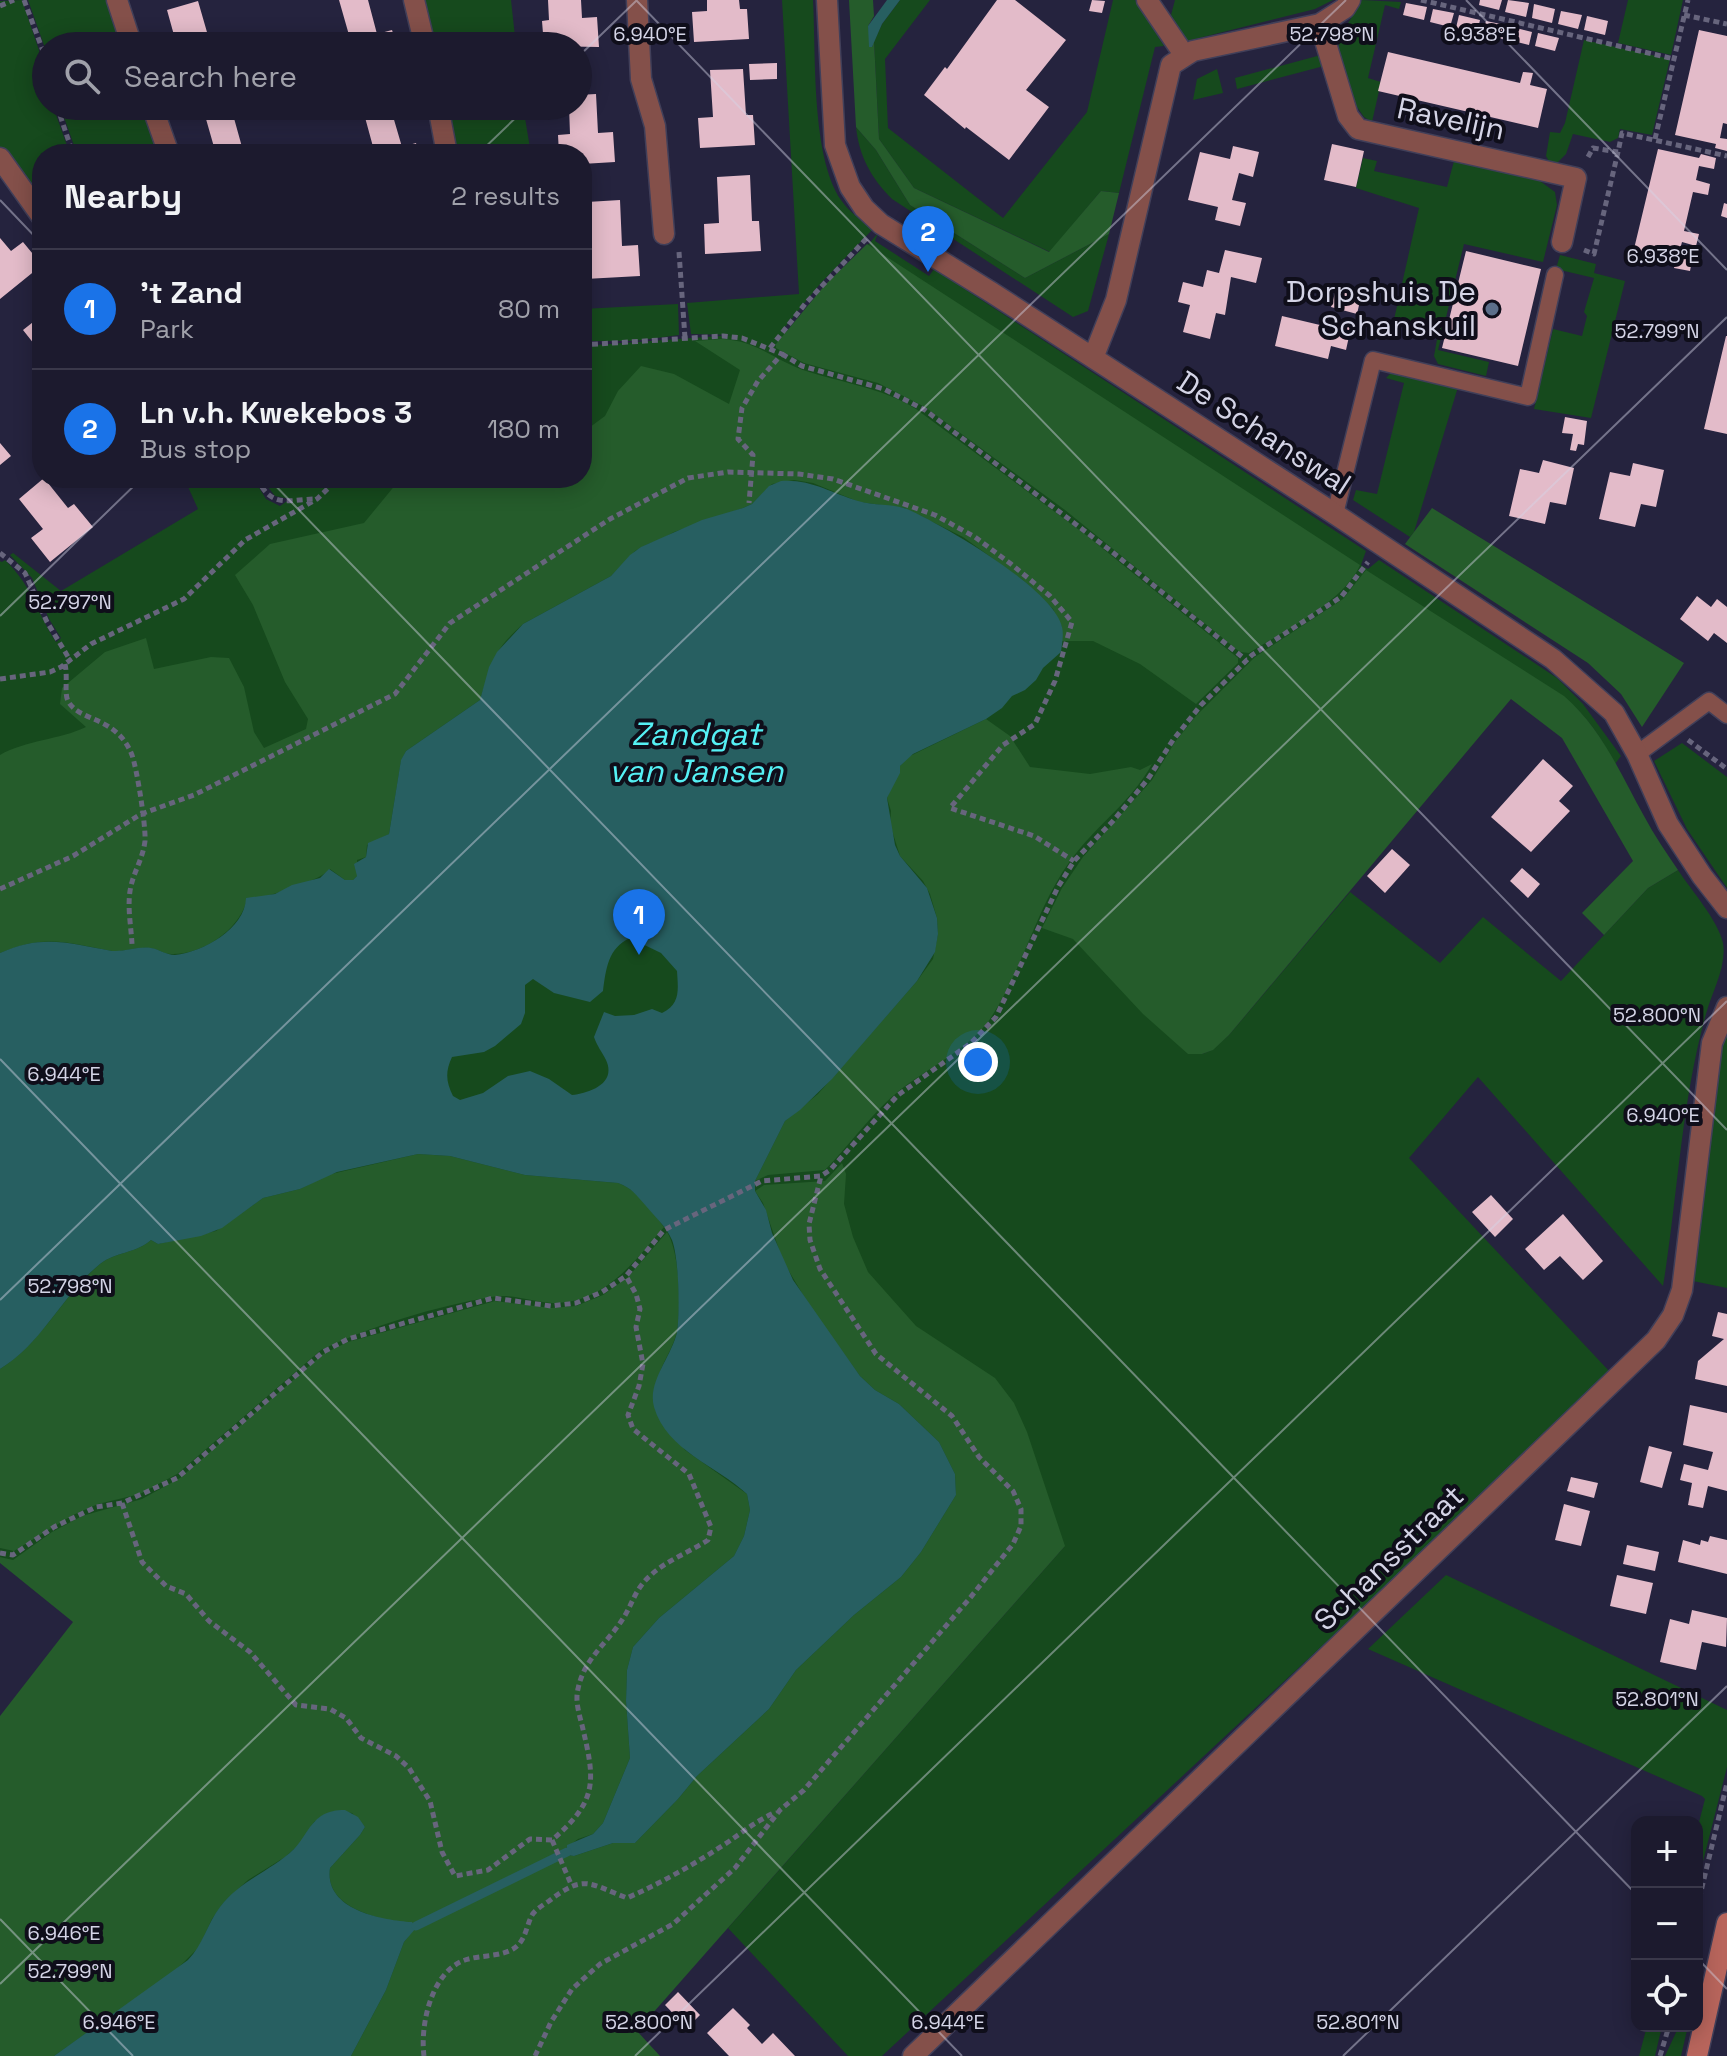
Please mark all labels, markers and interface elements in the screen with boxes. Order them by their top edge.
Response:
text: 6.940°E [613,21,687,47]
text: 52.798°N [1289,21,1375,47]
text: 6.938°E [1444,21,1516,47]
search box [32,32,592,120]
icon: search [60,54,104,98]
text: Search here [124,57,297,96]
street label: Ravelijn [1394,88,1509,149]
text: Nearby [64,175,182,218]
text: 2 results [451,179,560,213]
pin: 2 [902,206,954,272]
text: 6.938°E [1627,243,1699,269]
place label: Dorpshuis De Schanskuil [1286,272,1476,345]
text: 't Zand [140,273,243,312]
text: 1 [84,292,96,326]
text: 80 m [498,292,560,326]
marker: Dorpshuis De Schanskuil [1483,300,1501,318]
text: Park [140,312,194,346]
text: 52.799°N [1615,318,1699,344]
street label: De Schanswal [1170,362,1359,503]
text: Ln v.h. Kwekebos 3 [140,393,412,432]
text: 2 [82,412,98,446]
text: 180 m [487,412,560,446]
text: Bus stop [140,432,251,466]
text: 52.797°N [28,589,112,615]
water label: Zandgat van Jansen [609,714,785,791]
pin: 1 [613,889,665,955]
text: 52.800°N [1613,1002,1701,1028]
your location [958,1042,998,1082]
text: 6.944°E [27,1061,101,1087]
text: 6.940°E [1626,1102,1700,1128]
text: 52.798°N [27,1273,113,1299]
street label: Schansstraat [1305,1476,1472,1639]
text: 52.801°N [1615,1686,1699,1712]
map controls [1631,1816,1703,2032]
button: + [1631,1816,1703,1888]
button: − [1631,1888,1703,1960]
text: 6.946°E [27,1920,101,1946]
text: 52.799°N [28,1958,112,1984]
button: locate [1631,1960,1703,2032]
text: 6.946°E [82,2009,156,2035]
text: 52.800°N [605,2009,693,2035]
text: 6.944°E [911,2009,985,2035]
text: 52.801°N [1316,2009,1400,2035]

